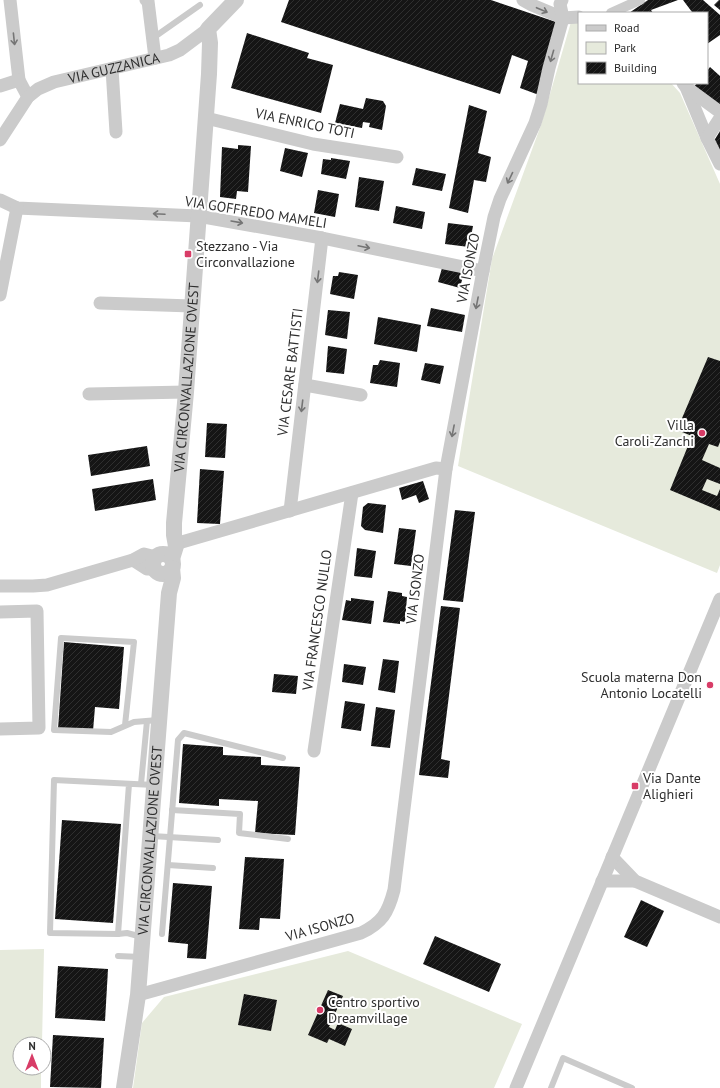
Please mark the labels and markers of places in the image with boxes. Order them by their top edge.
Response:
place label: Stezzano - Via Circonvallazione [196,237,295,271]
marker: Stezzano - Via Circonvallazione [183,249,193,259]
place label: Villa Caroli-Zanchi [615,416,694,450]
marker: Villa Caroli-Zanchi [697,428,707,438]
place label: Scuola materna Don Antonio Locatelli [581,668,702,702]
marker: Scuola materna Don Antonio Locatelli [705,680,715,690]
place label: Via Dante Alighieri [642,769,701,803]
marker: Via Dante Alighieri [630,781,640,791]
place label: Centro sportivo Dreamvillage [328,993,420,1027]
marker: Centro sportivo Dreamvillage [315,1005,325,1015]

